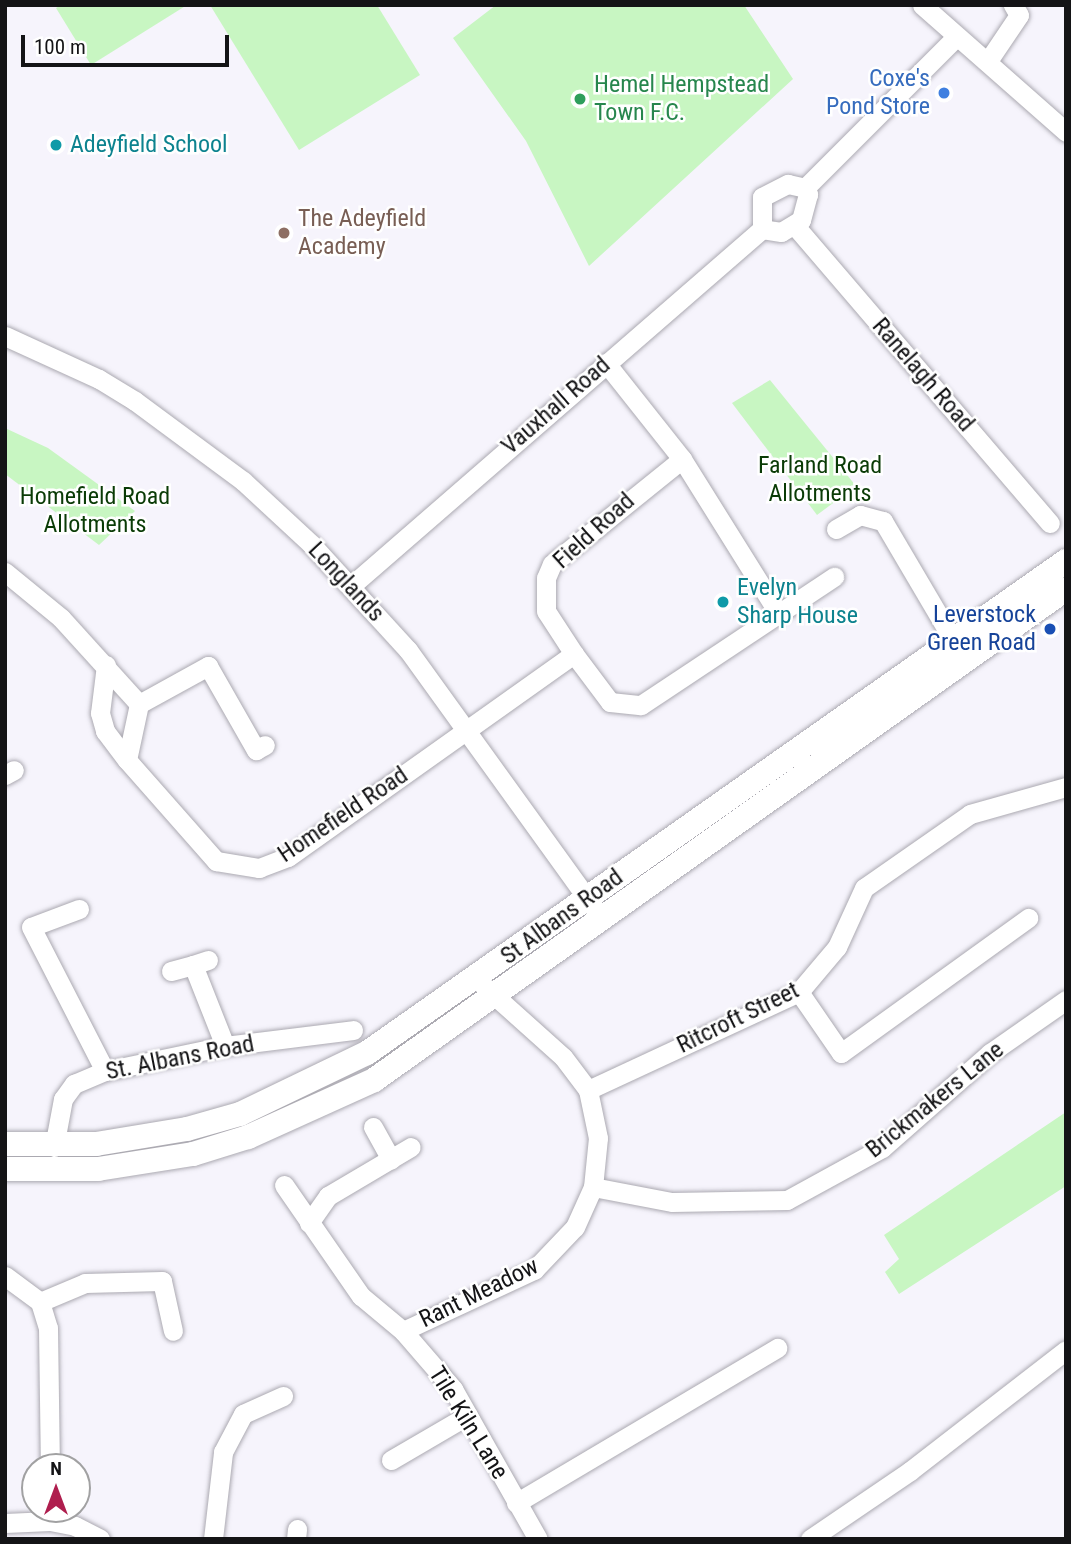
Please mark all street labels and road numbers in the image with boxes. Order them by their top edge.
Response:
street label: Ranelagh Road [866,312,980,438]
street label: Vauxhall Road [496,351,616,461]
street label: Field Road [547,487,641,575]
street label: Longlands [302,536,390,628]
street label: Homefield Road [273,761,413,869]
street label: St Albans Road [495,863,629,971]
street label: Ritcroft Street [672,976,804,1060]
street label: St. Albans Road [103,1030,257,1086]
street label: Brickmakers Lane [860,1036,1010,1164]
street label: Rant Meadow [415,1252,543,1334]
street label: Tile Kiln Lane [422,1361,514,1485]

